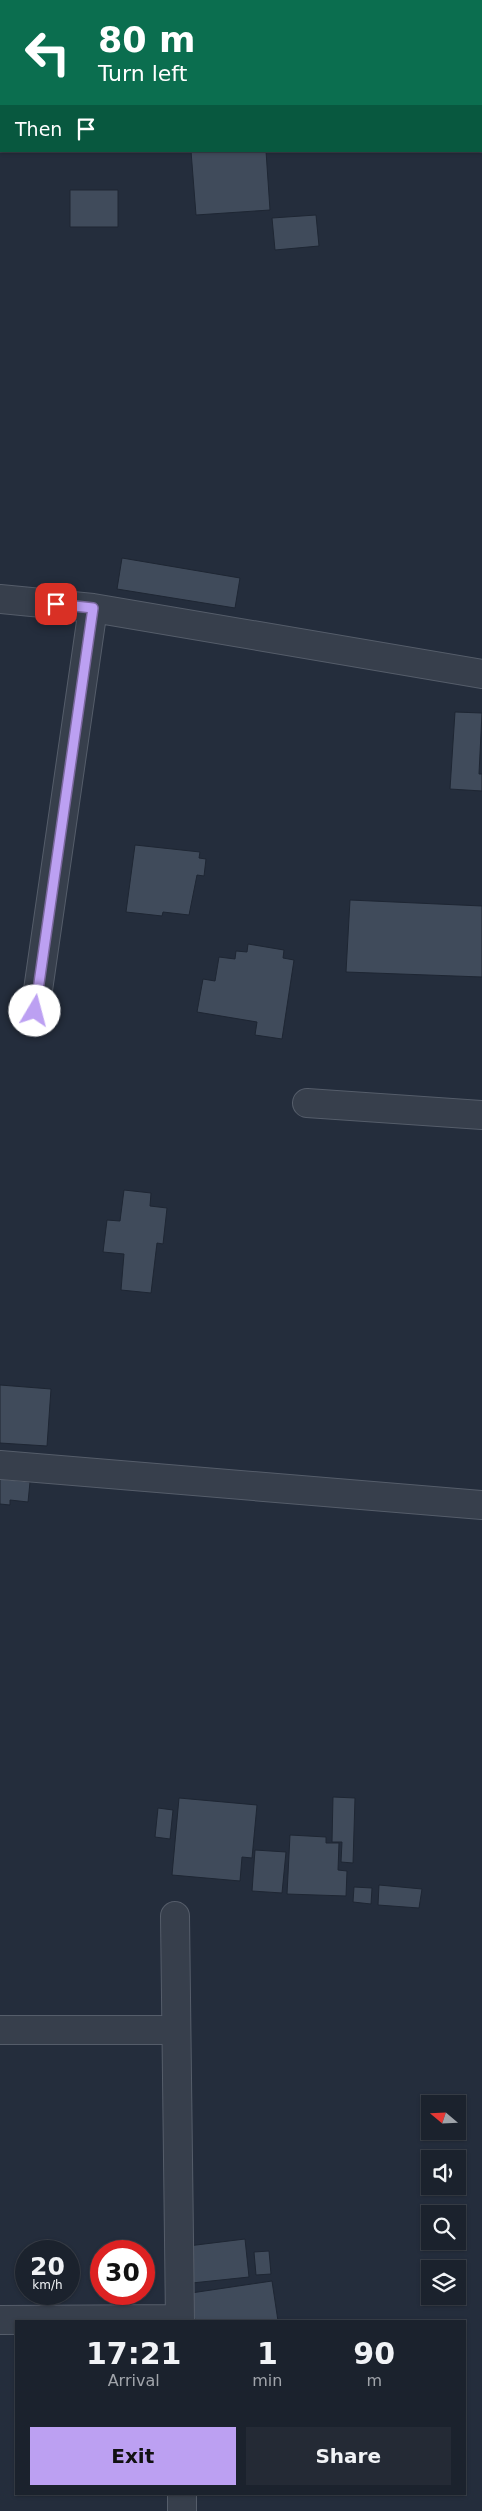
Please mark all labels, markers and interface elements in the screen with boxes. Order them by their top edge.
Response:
icon: left [15,20,80,85]
text: 80 m [98,20,195,60]
text: Turn left [98,61,187,86]
icon: arrive [72,115,100,143]
text: Then [15,118,62,140]
pin [35,583,77,625]
icon: arrive [42,590,70,618]
position arrow [8,984,60,1036]
north arrow [421,2095,466,2140]
map controls [421,2095,466,2305]
button: sound [421,2150,466,2195]
button: search [421,2205,466,2250]
speed limit sign: 30 [90,2240,155,2305]
text: 20 [30,2252,65,2281]
button: layers [421,2260,466,2305]
text: km/h [32,2278,63,2292]
text: 17:21 [86,2336,181,2371]
text: 1 [257,2336,278,2371]
text: 90 [353,2336,395,2371]
text: Arrival [108,2371,160,2390]
text: min [252,2371,282,2390]
text: m [366,2371,382,2390]
button: Exit [30,2427,236,2485]
button: Share [246,2427,451,2485]

